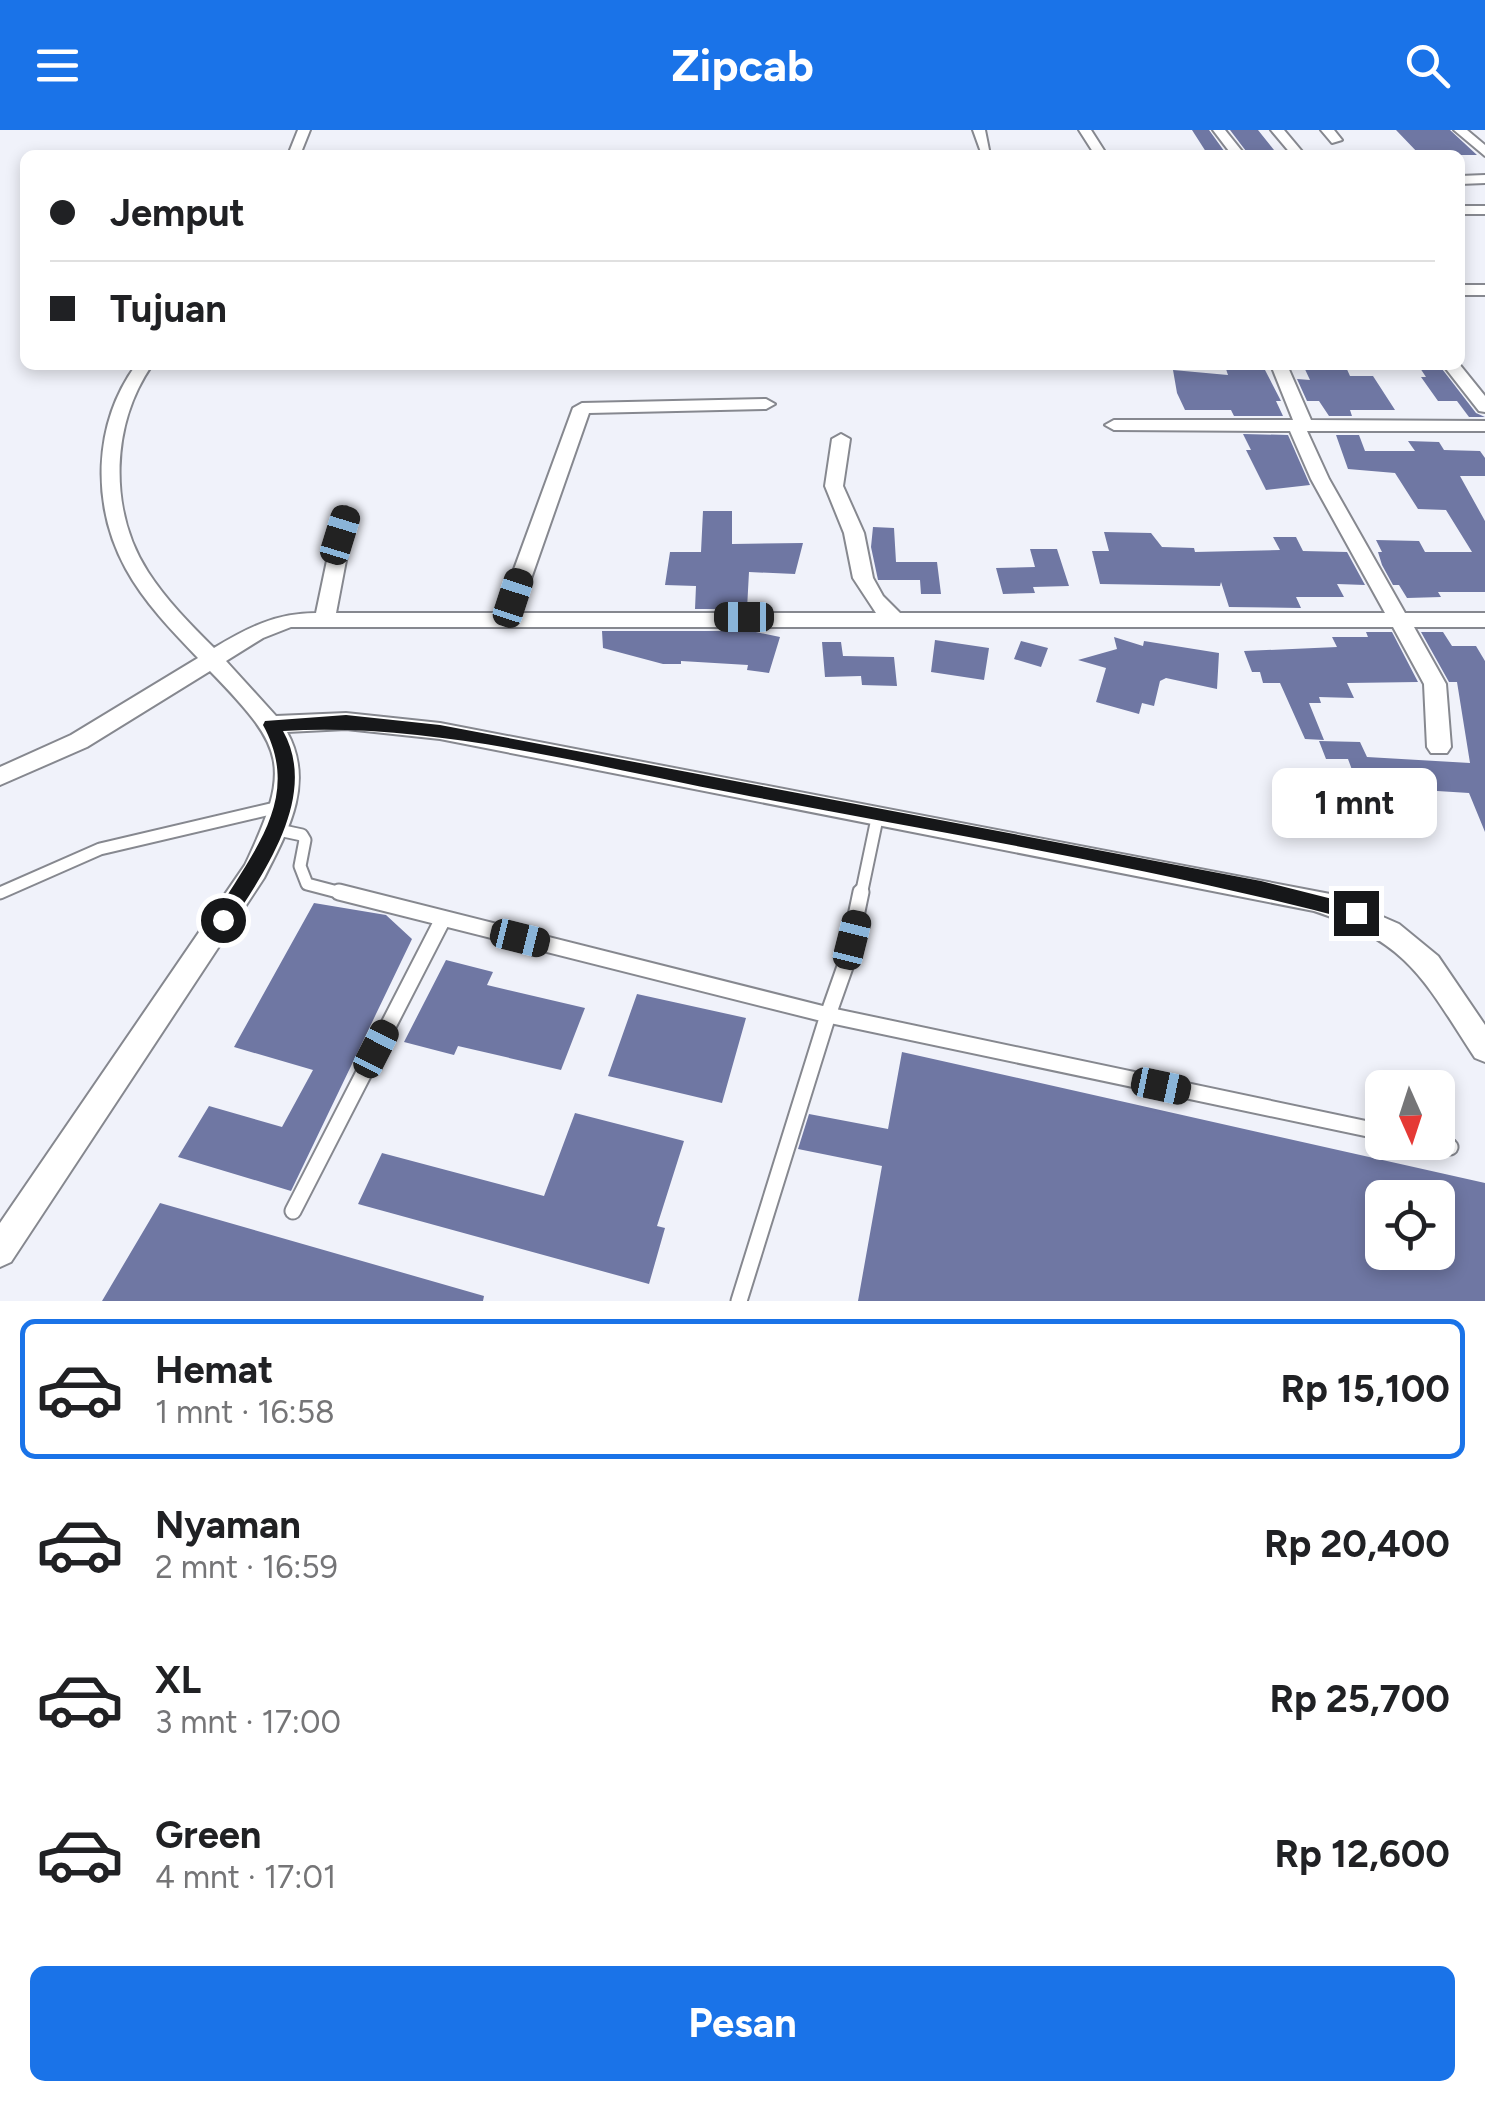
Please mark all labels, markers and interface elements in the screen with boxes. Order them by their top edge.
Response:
icon: menu [30,38,85,93]
text: Zipcab [671,38,814,92]
icon: search [1400,38,1455,93]
text: Jemput [110,190,245,236]
text: Tujuan [110,286,227,332]
car [317,502,363,568]
car [489,565,537,631]
car [714,602,774,632]
callout: 1 mnt [1274,768,1438,838]
text: 1 mnt [1314,784,1395,822]
route end [1334,891,1379,936]
route start [201,898,246,943]
car [830,907,874,973]
car [487,916,553,960]
car [349,1015,403,1083]
car [1129,1065,1193,1107]
north arrow [1365,1070,1455,1160]
map controls [1365,1070,1455,1270]
button: locate [1365,1180,1455,1270]
icon: car [35,1344,125,1434]
text: Hemat [155,1347,273,1393]
text: Rp 15,100 [1280,1366,1450,1412]
text: 1 mnt · 16:58 [155,1393,335,1431]
icon: car [35,1499,125,1589]
text: Nyaman [155,1502,301,1548]
text: Rp 20,400 [1264,1521,1450,1567]
text: 2 mnt · 16:59 [155,1548,338,1586]
icon: car [35,1654,125,1744]
text: XL [155,1657,201,1703]
text: Rp 25,700 [1269,1676,1450,1722]
text: 3 mnt · 17:00 [155,1703,341,1741]
icon: car [35,1809,125,1899]
text: Green [155,1812,261,1858]
text: Rp 12,600 [1275,1831,1450,1877]
text: 4 mnt · 17:01 [155,1858,336,1896]
button: Pesan [30,1966,1455,2081]

